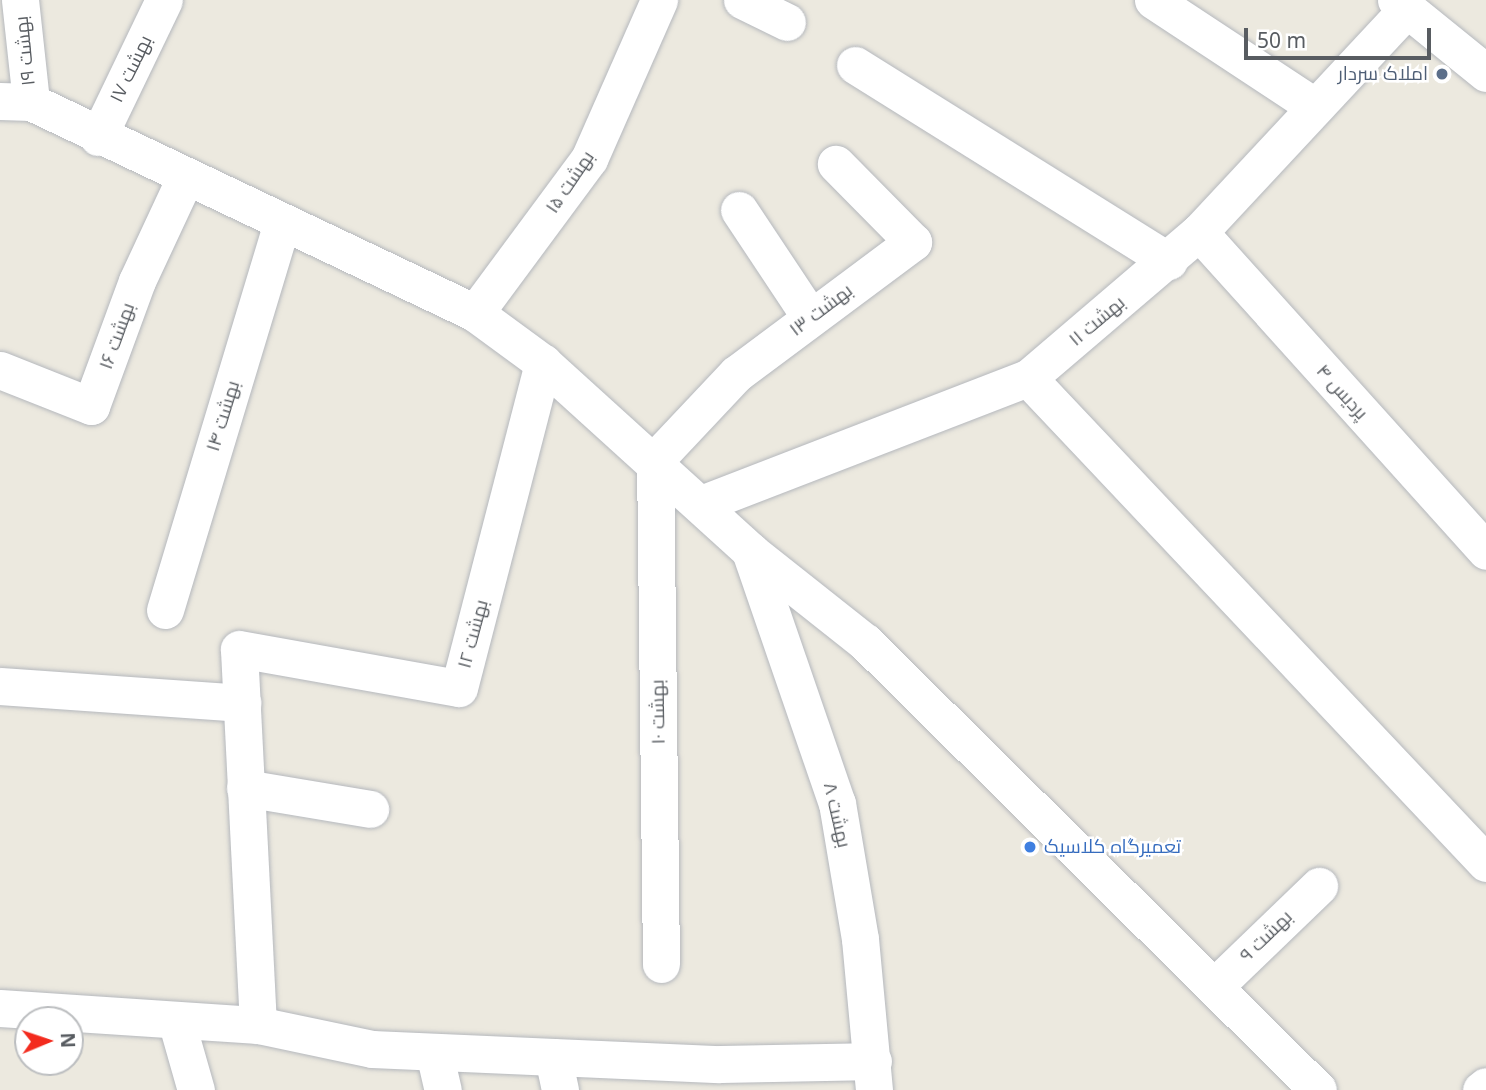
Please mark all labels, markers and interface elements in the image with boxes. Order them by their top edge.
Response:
scale bar [1248,14,1435,58]
street label: بهشت ۱۹ [10,15,40,87]
text: 50 m [1257,26,1306,54]
street label: بهشت ۱۷ [105,32,157,106]
place label: املاک سردار [1338,63,1428,85]
marker: املاک سردار [1434,66,1450,82]
street label: بهشت ۱۵ [541,146,599,218]
street label: بهشت ۱۳ [785,279,857,341]
street label: بهشت ۱۱ [1064,291,1130,351]
street label: بهشت ۱۶ [94,300,140,372]
street label: پردیس ۴ [1311,360,1373,424]
street label: بهشت ۱۴ [201,378,245,454]
street label: بهشت ۱۲ [453,597,493,671]
street label: بهشت ۱۰ [646,679,670,745]
street label: بهشت ۸ [818,780,856,850]
place label: تعمیرگاه کلاسیک [1044,836,1181,858]
marker: تعمیرگاه کلاسیک [1022,839,1038,855]
street label: بهشت ۹ [1235,905,1297,967]
north arrow [14,1006,84,1076]
text: N [55,1032,81,1049]

